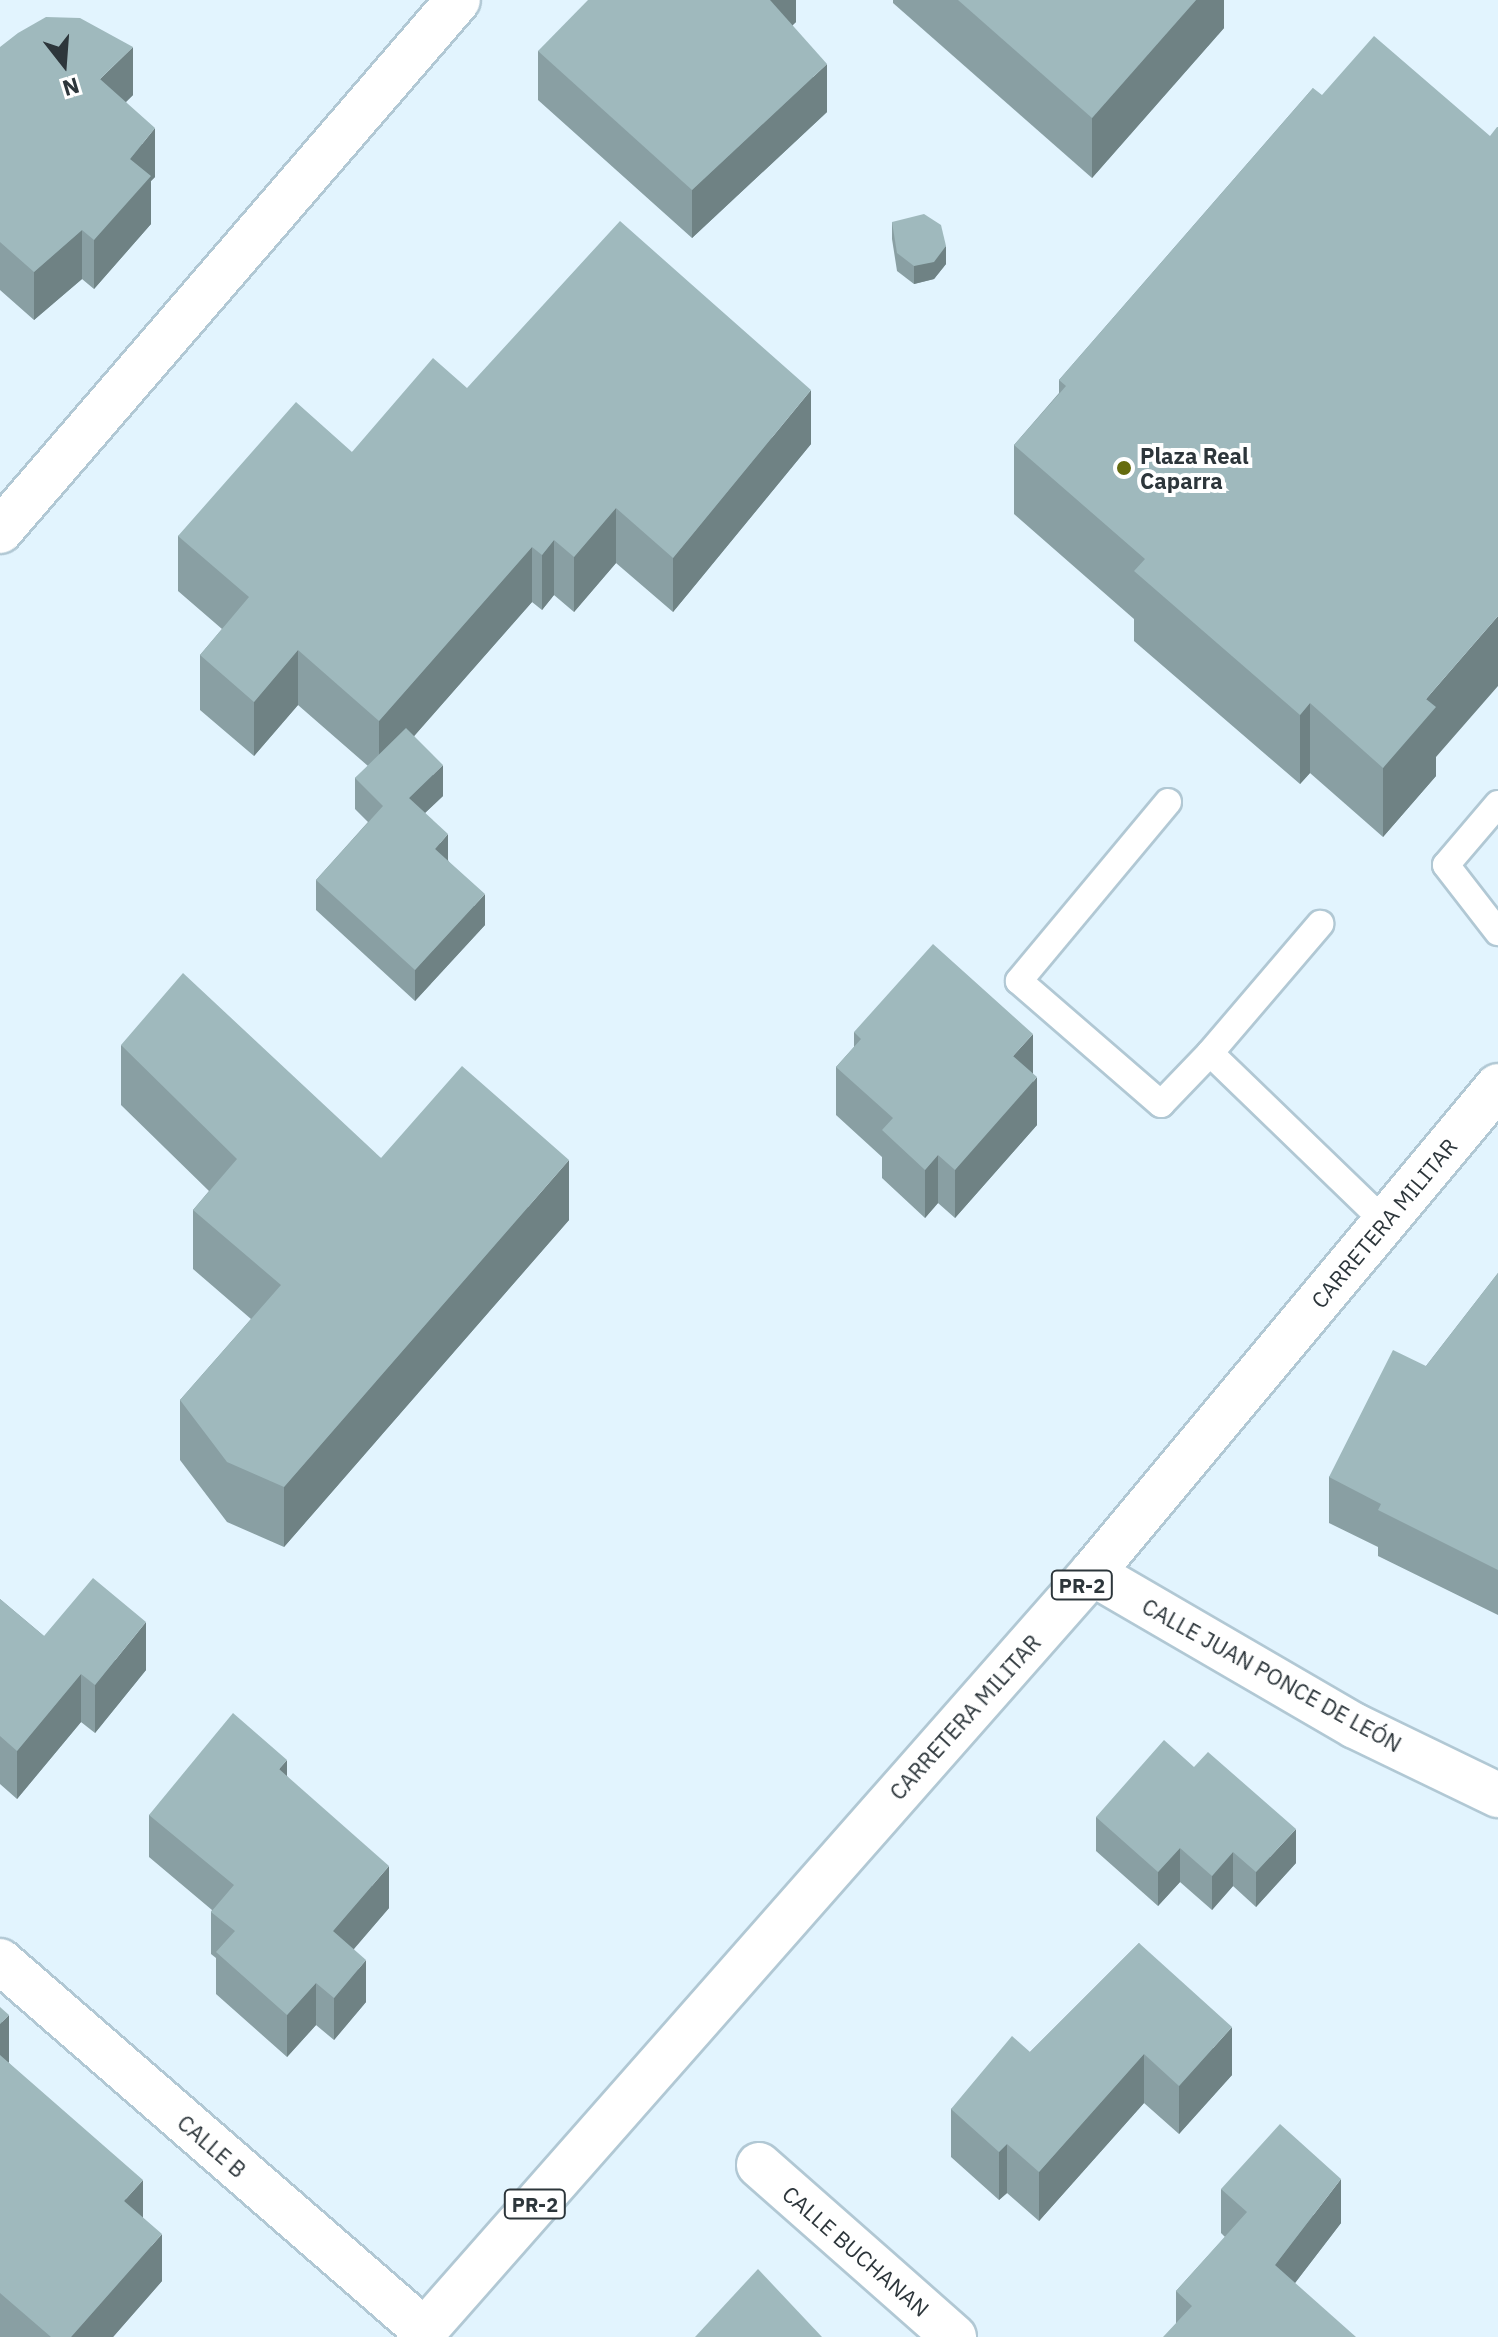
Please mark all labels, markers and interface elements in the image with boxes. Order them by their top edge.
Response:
north arrow [24,24,104,104]
text: N [59,71,83,104]
place label: Plaza Real Caparra [1140,442,1249,494]
marker: Plaza Real Caparra [1115,459,1133,477]
street label: CARRETERA MILITAR [1305,1133,1463,1313]
road number: PR-2 [1050,1569,1114,1601]
street label: CALLE JUAN PONCE DE LEÓN [1138,1593,1406,1757]
street label: CARRETERA MILITAR [884,1629,1046,1805]
street label: CALLE B [172,2109,252,2183]
street label: CALLE BUCHANAN [777,2180,935,2322]
road number: PR-2 [503,2188,567,2220]

